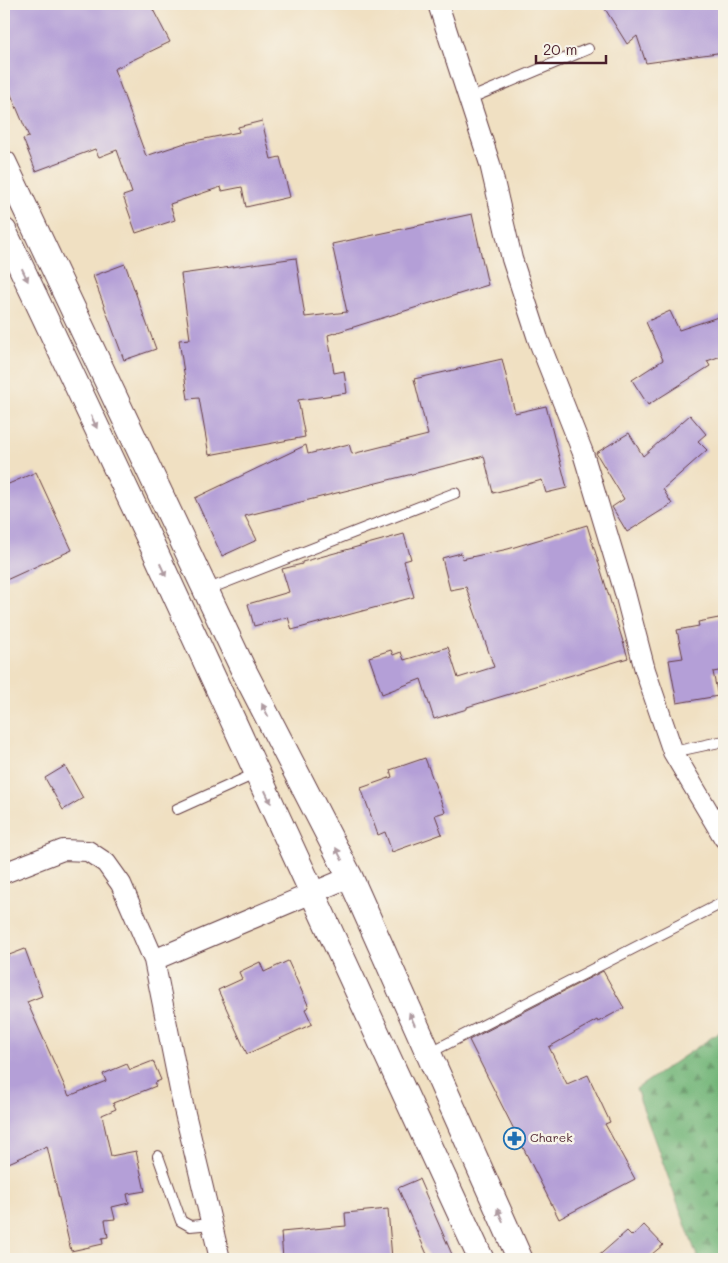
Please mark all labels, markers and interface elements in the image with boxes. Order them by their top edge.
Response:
scale bar [536,32,606,64]
text: 20 m [543,39,577,59]
one-way arrow [20,268,29,283]
one-way arrow [90,415,98,430]
one-way arrow [159,562,167,577]
one-way arrow [260,703,268,717]
one-way arrow [264,790,272,804]
one-way arrow [335,847,343,862]
one-way arrow [408,1012,416,1026]
pharmacy icon: Charek [502,1126,526,1150]
place label: Charek [530,1129,573,1145]
one-way arrow [496,1208,504,1222]

